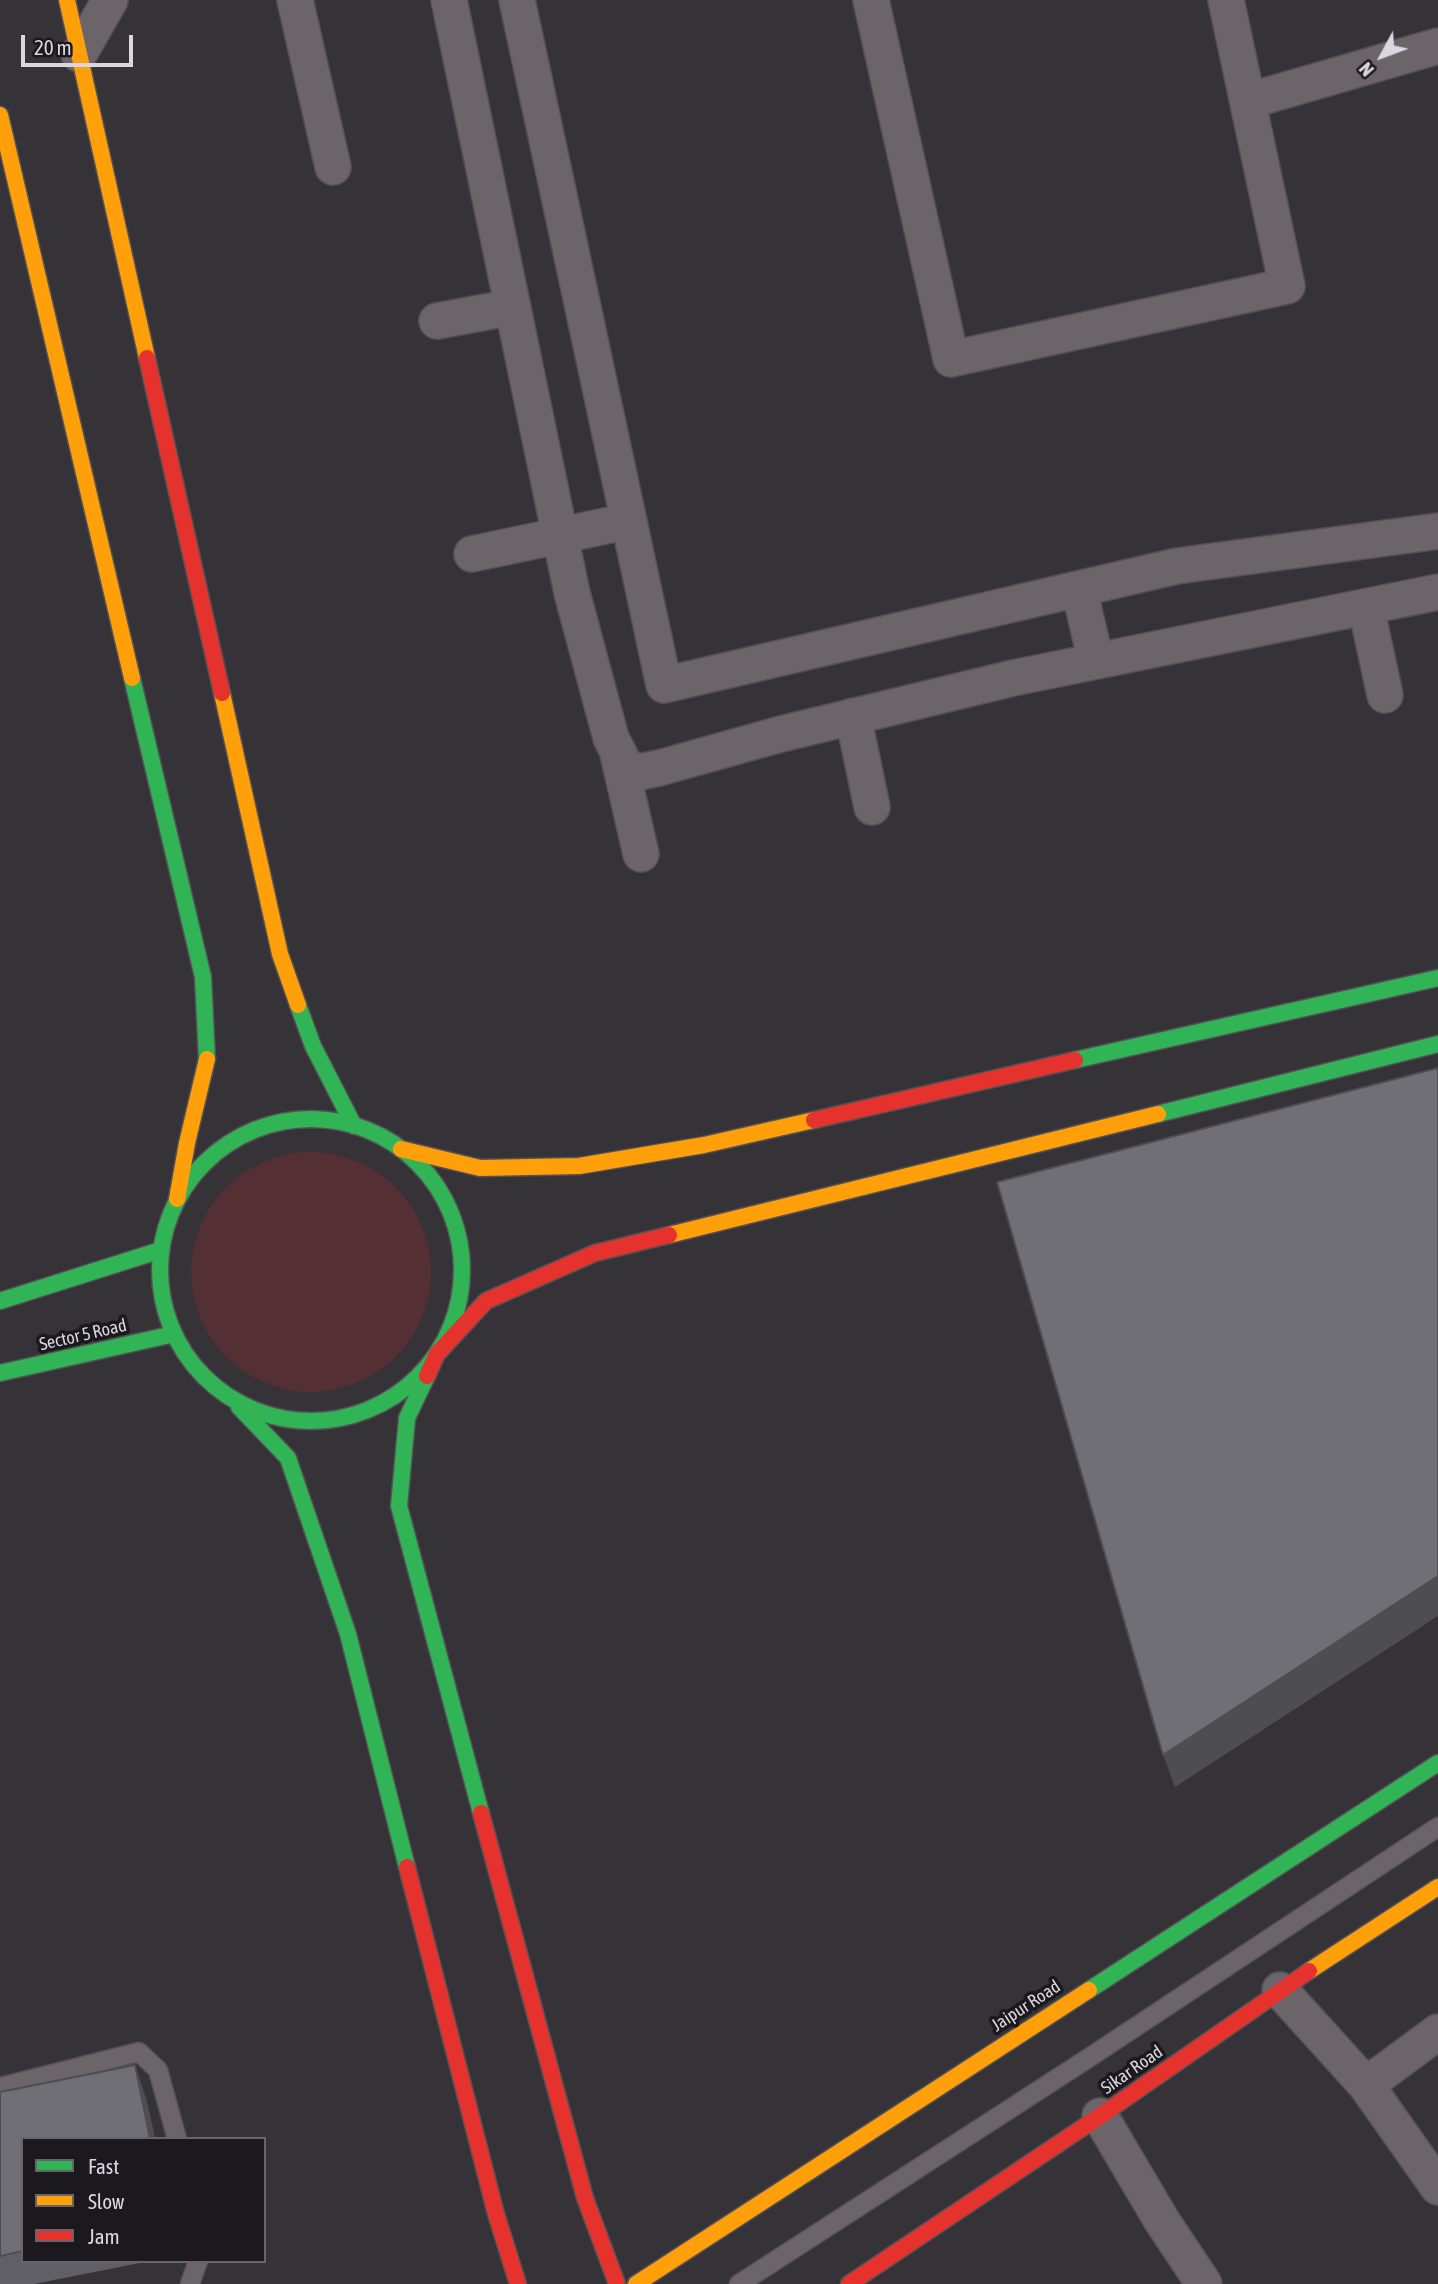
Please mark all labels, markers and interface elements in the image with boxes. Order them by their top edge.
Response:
scale bar [24,21,136,65]
north arrow [1347,21,1417,91]
text: 20 m [34,35,72,59]
text: N [1354,58,1378,81]
street label: Sector 5 Road [37,1314,129,1356]
street label: Jaipur Road [988,1976,1064,2036]
street label: Sikar Road [1097,2041,1167,2099]
legend [21,2137,266,2263]
text: Fast [88,2154,119,2178]
text: Slow [88,2189,124,2213]
text: Jam [88,2224,120,2248]

